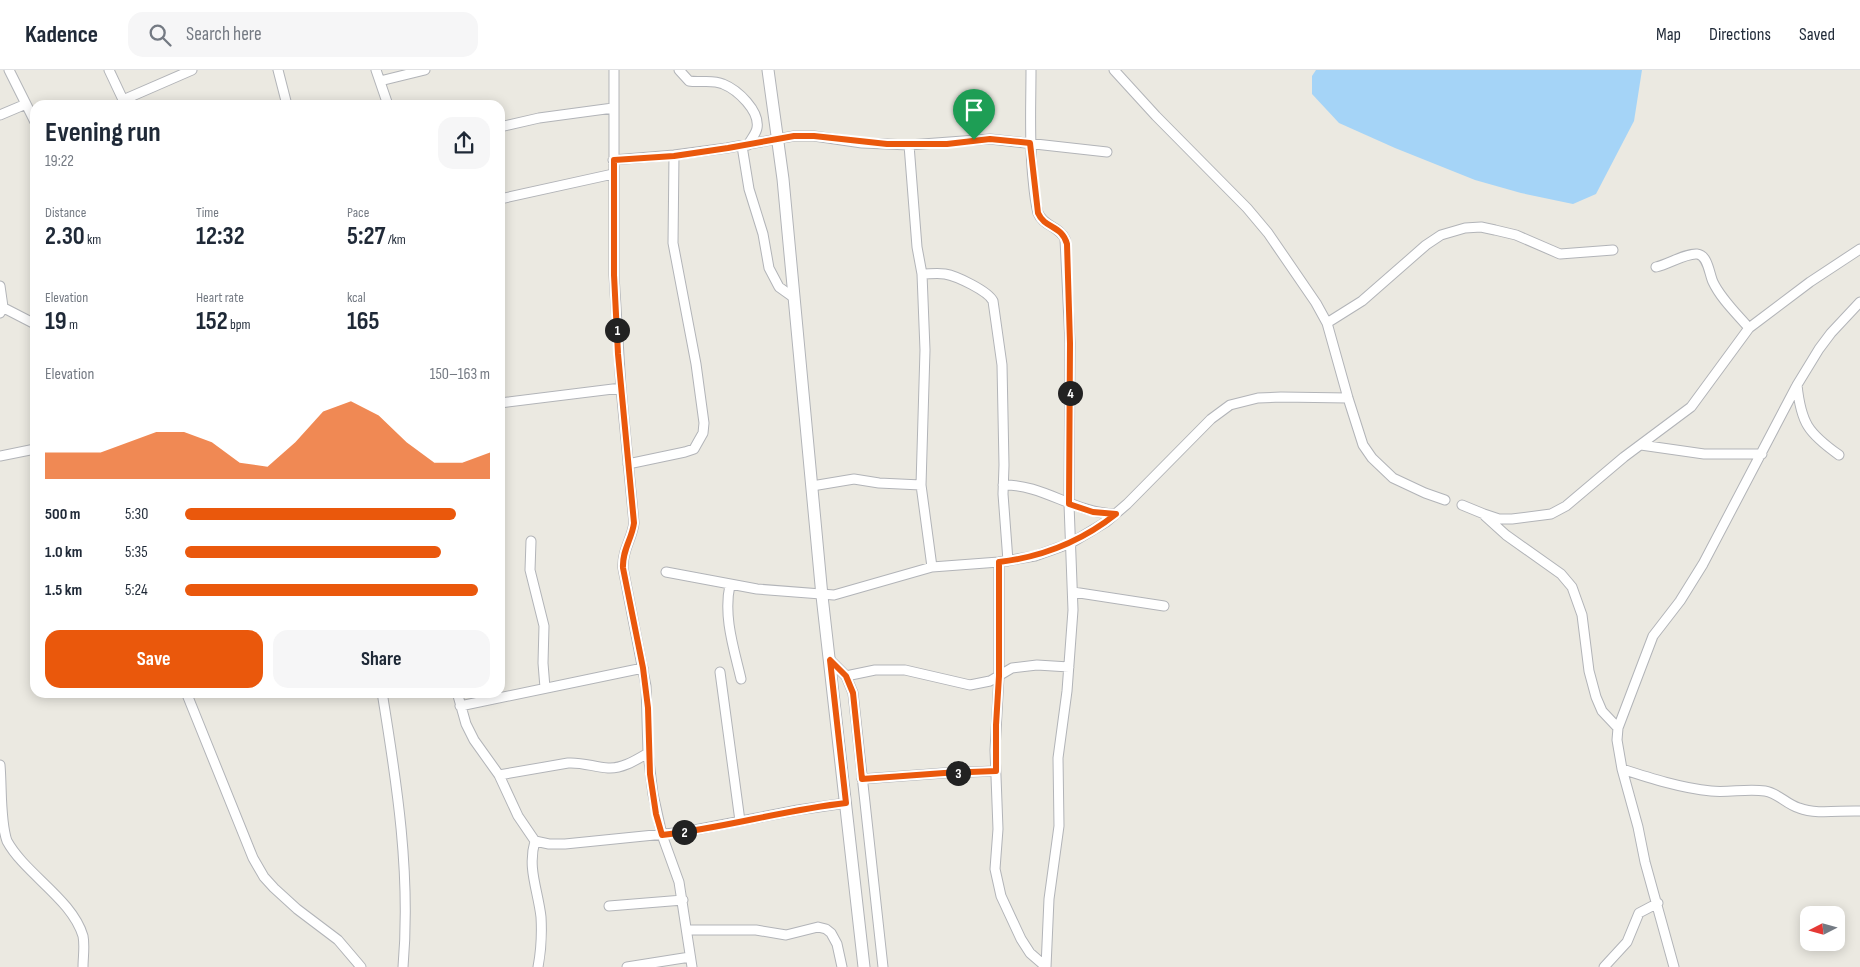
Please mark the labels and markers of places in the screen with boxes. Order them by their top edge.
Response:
pin [953,89,995,140]
pin: 1 [604,318,630,342]
pin: 4 [1058,380,1082,406]
pin: 3 [946,760,970,786]
pin: 2 [672,820,696,844]

